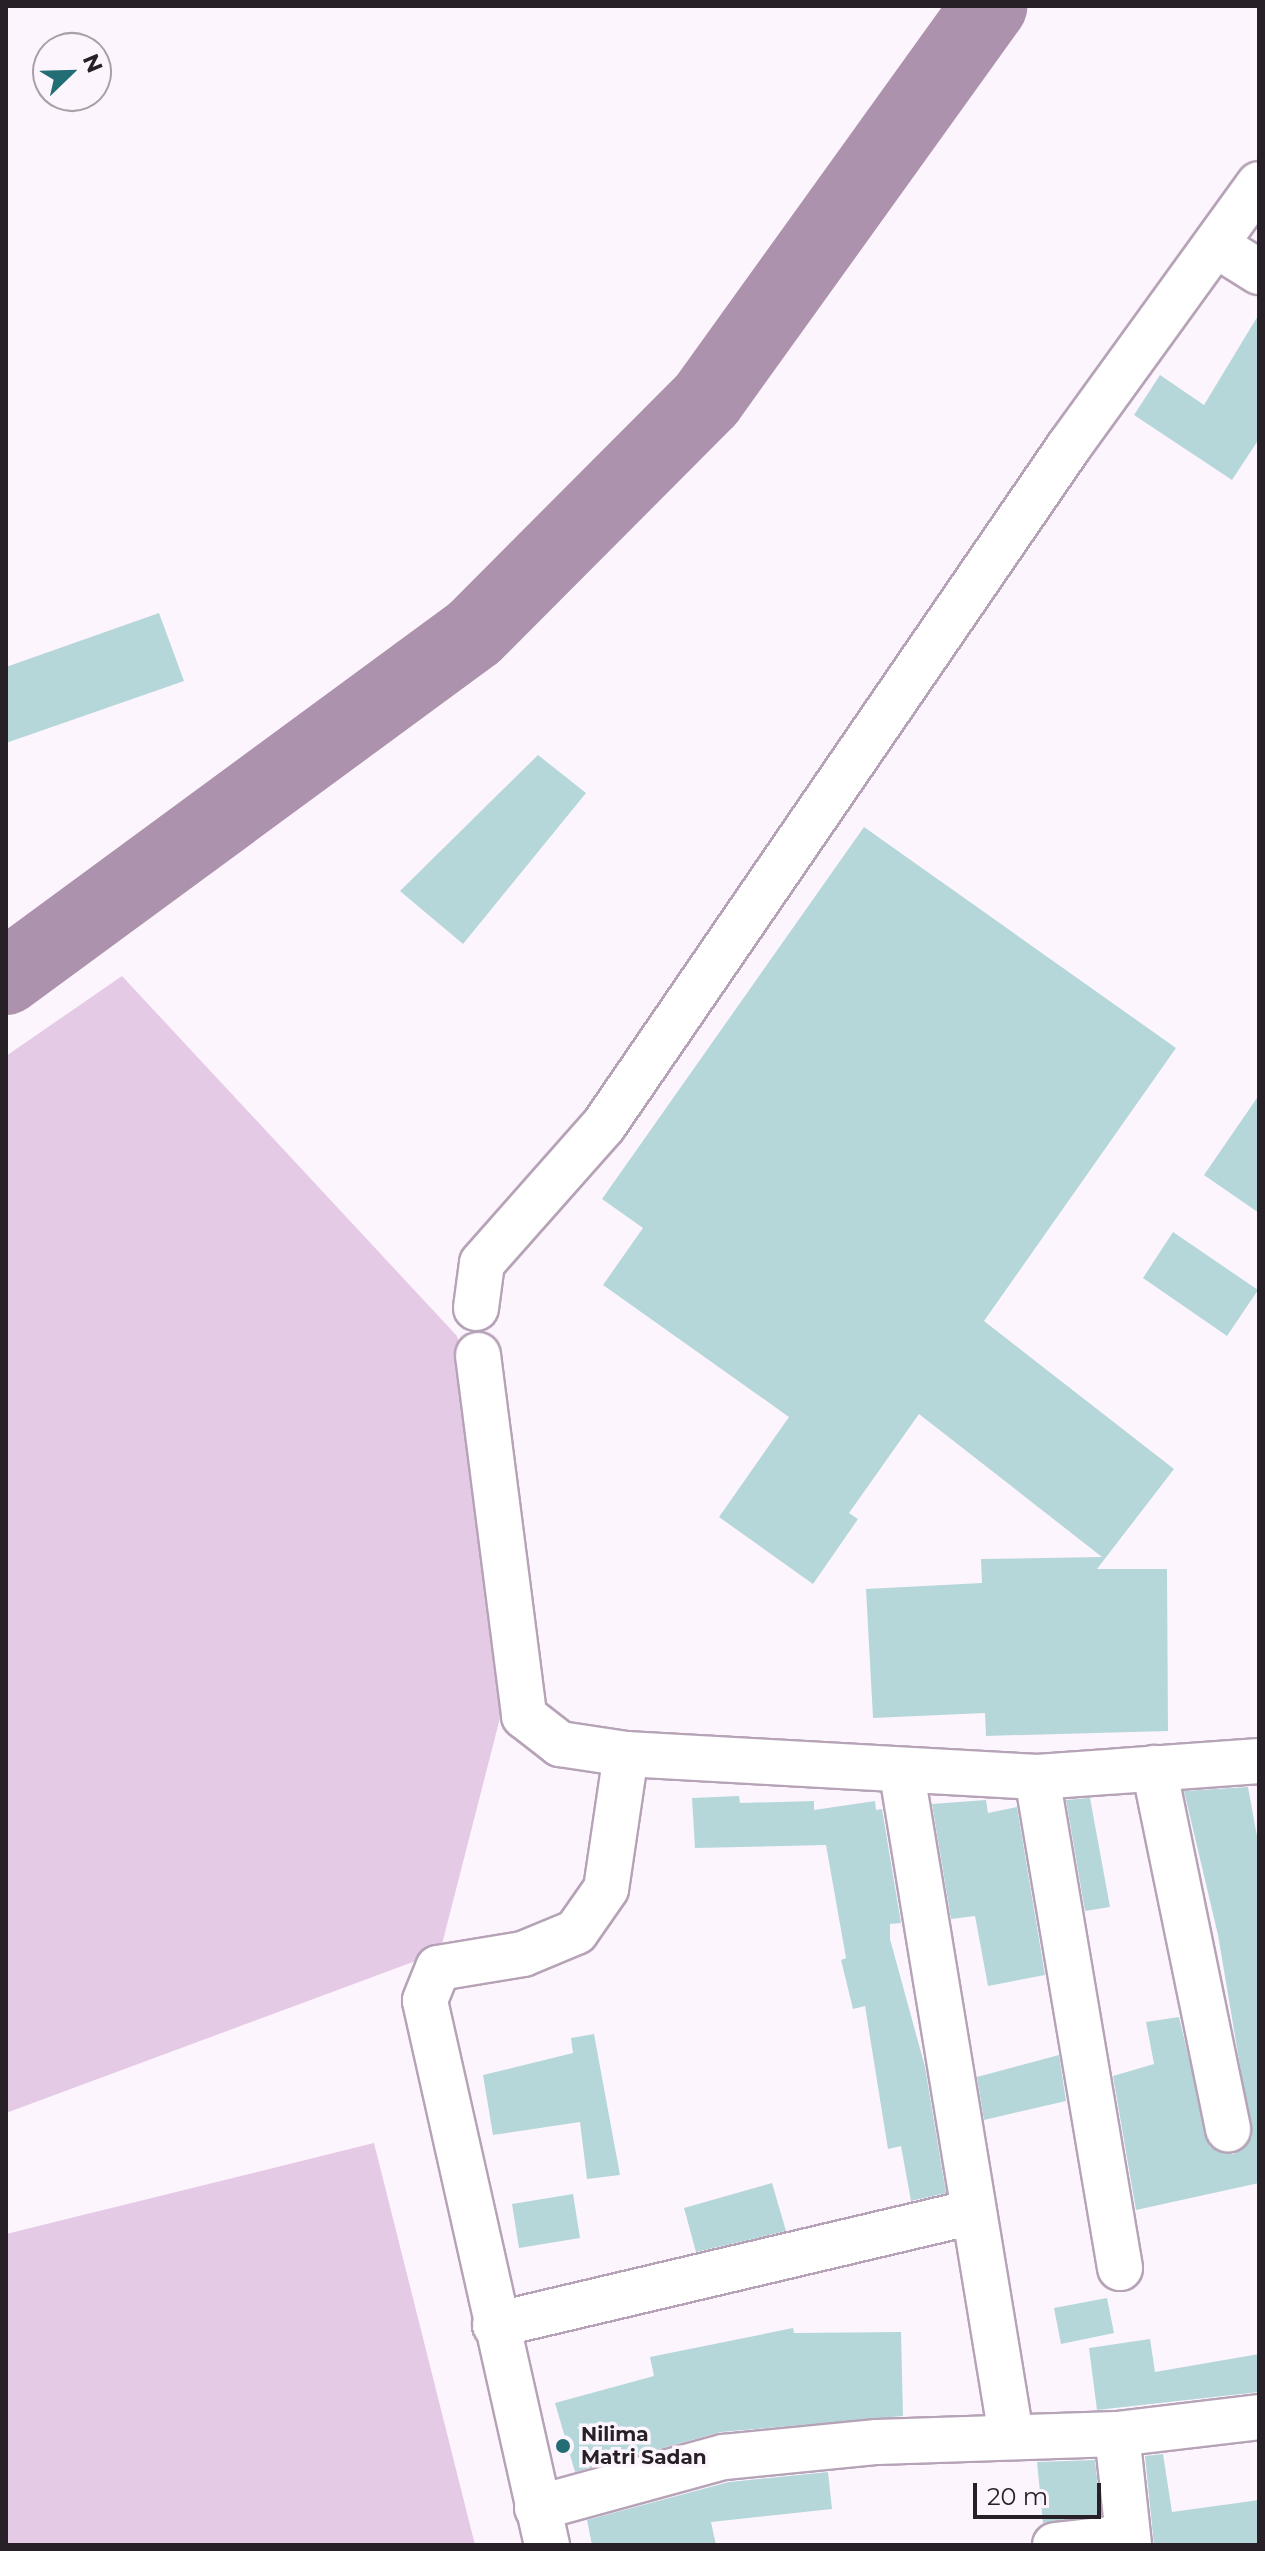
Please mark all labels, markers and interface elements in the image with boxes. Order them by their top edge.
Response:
north arrow [32,32,112,112]
text: N [77,50,109,77]
place label: Nilima Matri Sadan [581,2422,707,2469]
marker: Nilima Matri Sadan [552,2435,574,2457]
scale bar [977,2467,1105,2517]
text: 20 m [987,2482,1048,2511]

